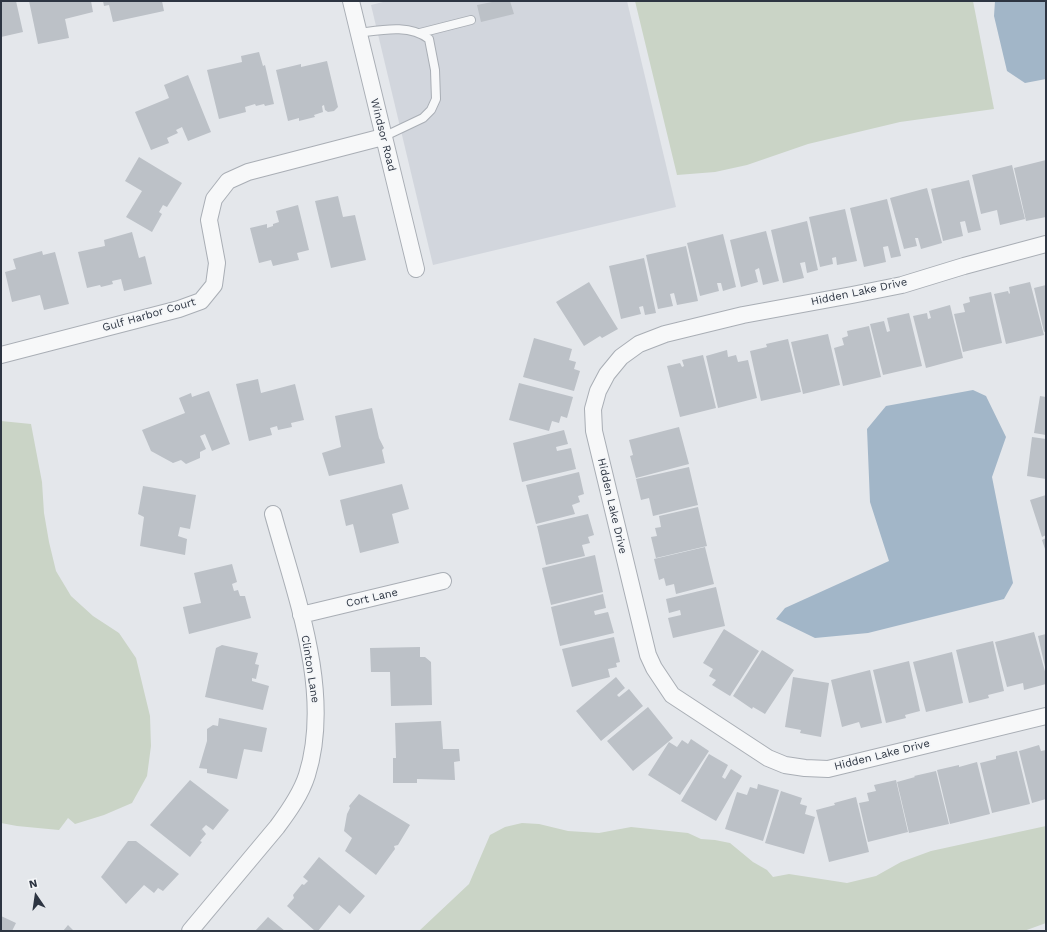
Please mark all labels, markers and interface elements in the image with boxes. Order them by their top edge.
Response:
street label: Windsor Road [368,97,398,173]
street label: Hidden Lake Drive [810,275,908,309]
street label: Gulf Harbor Court [101,295,197,335]
street label: Hidden Lake Drive [595,457,629,555]
street label: Cort Lane [345,586,399,610]
street label: Clinton Lane [298,634,322,704]
street label: Hidden Lake Drive [833,737,931,773]
north arrow [16,876,56,916]
text: N [28,877,39,891]

